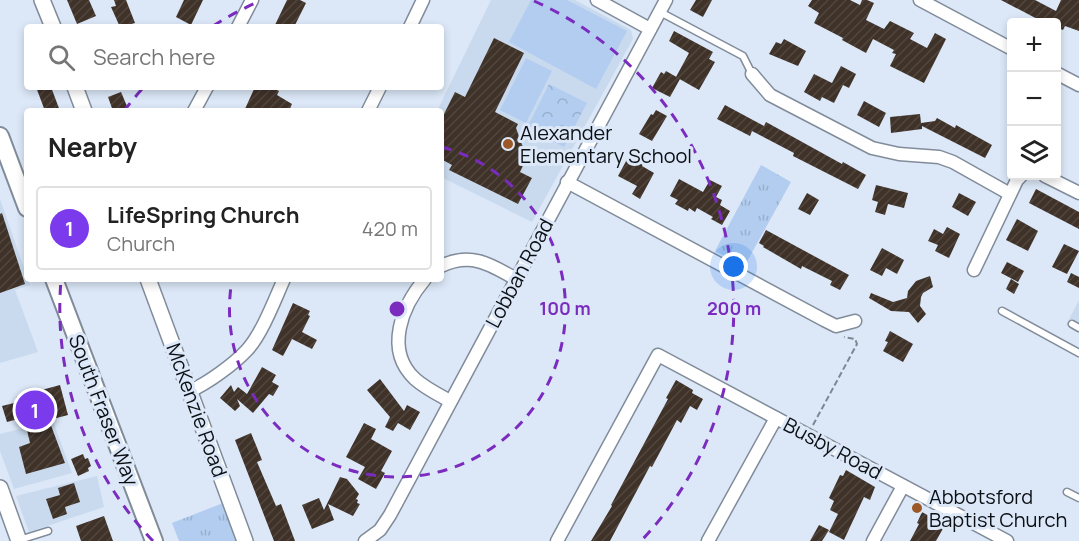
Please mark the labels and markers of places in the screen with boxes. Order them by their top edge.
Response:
place label: Alexander Elementary School [520,119,692,169]
marker: Alexander Elementary School [501,137,515,151]
centre of rings [387,299,407,319]
pin: 1 [15,388,54,432]
place label: Abbotsford Baptist Church [929,483,1067,533]
marker: Abbotsford Baptist Church [910,501,924,515]

